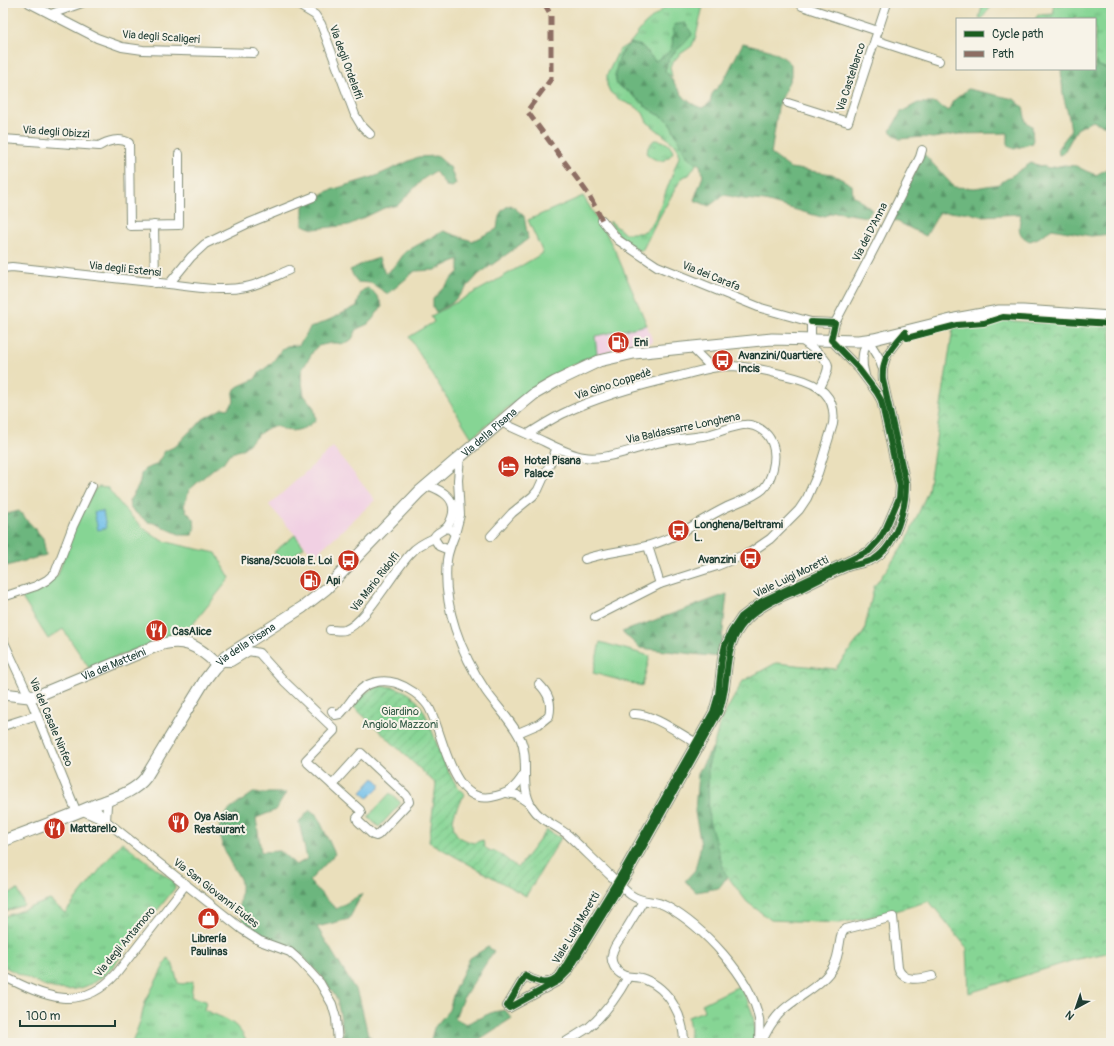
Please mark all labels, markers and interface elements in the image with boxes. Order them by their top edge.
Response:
legend [956,18,1096,70]
street label: Via degli Ordelaffi [327,23,365,101]
text: Cycle path [992,27,1044,42]
street label: Via degli Scaligeri [122,28,200,46]
street label: Via Castelbarco [834,41,868,113]
text: Path [992,47,1014,62]
street label: Via degli Obizzi [22,123,90,141]
street label: Via dei D’Anna [850,200,890,264]
street label: Via dei Carafa [680,258,742,294]
street label: Via degli Estensi [88,259,162,279]
fuel station icon: Eni [606,329,632,355]
place label: Eni [634,336,648,349]
bus stop icon: Avanzini/Quartiere Incis [709,348,735,374]
place label: Avanzini/Quartiere Incis [738,349,823,375]
street label: Via Gino Coppedè [573,365,653,403]
street label: Via della Pisana [458,405,519,460]
street label: Via Baldassarre Longhena [625,410,741,446]
hotel icon: Hotel Pisana Palace [495,453,521,479]
place label: Hotel Pisana Palace [524,454,581,480]
bus stop icon: Longhena/Beltrami L. [665,517,691,543]
place label: Longhena/Beltrami L. [694,518,783,544]
bus stop icon: Avanzini [738,546,764,572]
bus stop icon: Pisana/Scuola E. Loi [335,547,361,573]
street label: Via Mario Ridolfi [348,549,403,614]
place label: Avanzini [698,553,736,566]
street label: Viale Luigi Moretti [752,553,830,601]
place label: Pisana/Scuola E. Loi [241,554,332,567]
fuel station icon: Api [298,567,324,593]
place label: Api [326,574,340,587]
restaurant icon: CasAlice [143,618,169,644]
street label: Via della Pisana [213,620,278,669]
place label: CasAlice [172,625,212,638]
street label: Via dei Matteini [79,645,148,683]
street label: Via del Casale Ninfeo [26,676,76,768]
park label: Giardino Angiolo Mazzoni [362,705,438,731]
restaurant icon: Oya Asian Restaurant [165,809,191,835]
place label: Oya Asian Restaurant [194,810,245,836]
restaurant icon: Mattarello [42,815,68,841]
place label: Mattarello [70,822,117,835]
street label: Via San Giovanni Eudes [171,856,261,930]
street label: Viale Luigi Moretti [549,890,603,966]
street label: Via degli Antamoro [92,904,158,980]
shop icon: Librería Paulinas [196,905,222,931]
place label: Librería Paulinas [191,932,227,958]
north arrow [1056,988,1096,1028]
scale bar [20,1002,115,1028]
text: N [1062,1008,1077,1023]
text: 100 m [26,1009,61,1024]

